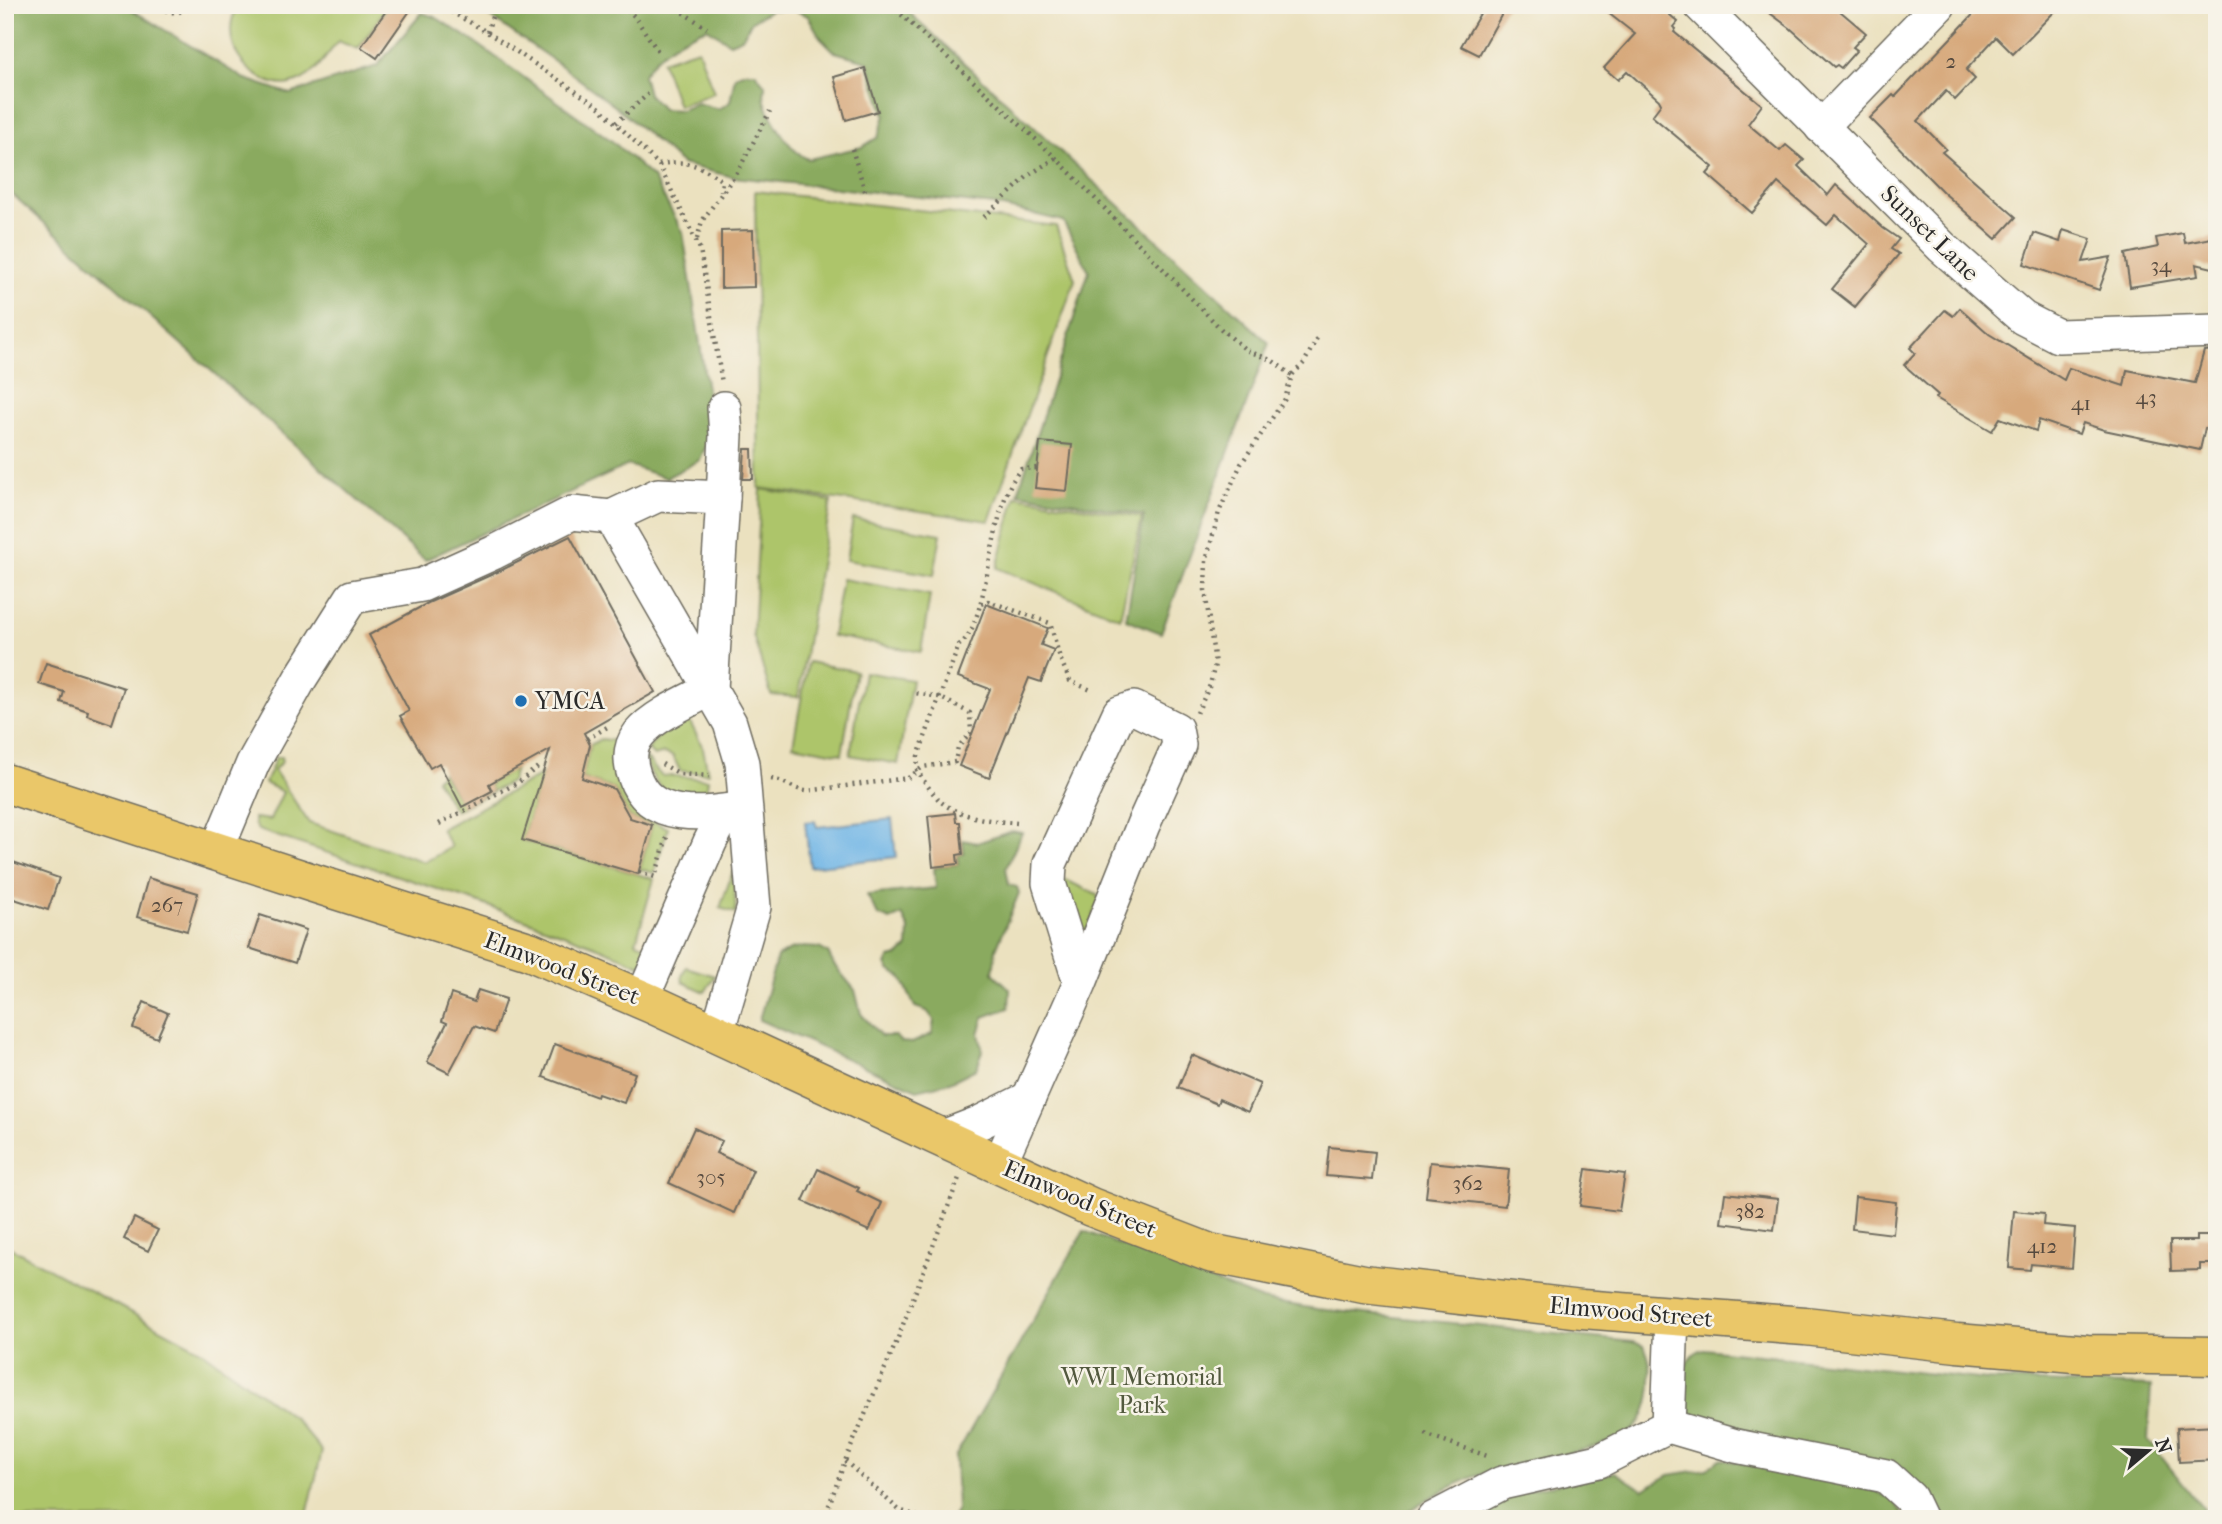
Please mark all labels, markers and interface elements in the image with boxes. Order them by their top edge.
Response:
house number: 2 [1946,49,1957,73]
street label: Sunset Lane [1875,179,1985,287]
house number: 34 [2150,253,2172,277]
house number: 43 [2135,385,2157,409]
house number: 41 [2071,391,2091,415]
place label: YMCA [534,687,605,715]
marker: YMCA [513,693,529,709]
house number: 267 [151,893,183,917]
street label: Elmwood Street [480,926,644,1011]
street label: Elmwood Street [999,1154,1161,1244]
house number: 305 [696,1165,726,1189]
house number: 362 [1453,1171,1484,1195]
house number: 382 [1735,1199,1765,1223]
house number: 412 [2027,1234,2058,1258]
street label: Elmwood Street [1548,1291,1714,1333]
park label: WWI Memorial Park [1060,1363,1223,1419]
north arrow [2114,1416,2184,1486]
text: N [2150,1435,2176,1457]

